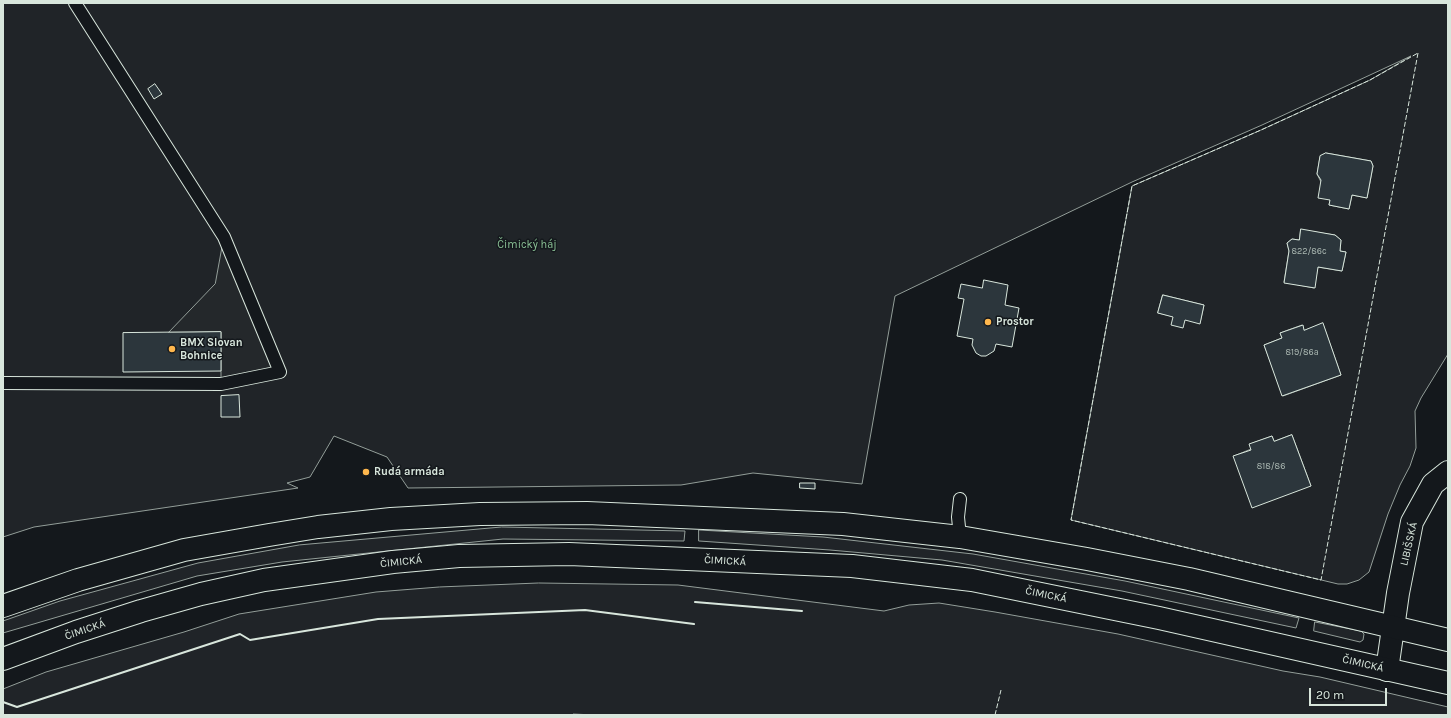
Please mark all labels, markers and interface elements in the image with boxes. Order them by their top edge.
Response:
park label: Čimický háj [497,238,557,252]
house number: 822/86c [1291,246,1327,256]
place label: Prostor [996,315,1034,329]
marker: Prostor [983,317,993,327]
place label: BMX Slovan Bohnice [180,336,243,362]
marker: BMX Slovan Bohnice [167,344,177,354]
house number: 819/86a [1285,347,1319,357]
house number: 818/86 [1257,461,1285,471]
place label: Rudá armáda [374,465,445,479]
marker: Rudá armáda [361,467,371,477]
street label: LIBIŠSKÁ [1398,521,1420,567]
street label: ČIMICKÁ [379,553,423,571]
street label: ČIMICKÁ [704,553,746,569]
street label: ČIMICKÁ [1024,584,1068,606]
street label: ČIMICKÁ [63,617,107,643]
street label: ČIMICKÁ [1341,653,1385,675]
scale bar [1311,680,1389,706]
text: 20 m [1316,688,1344,702]

